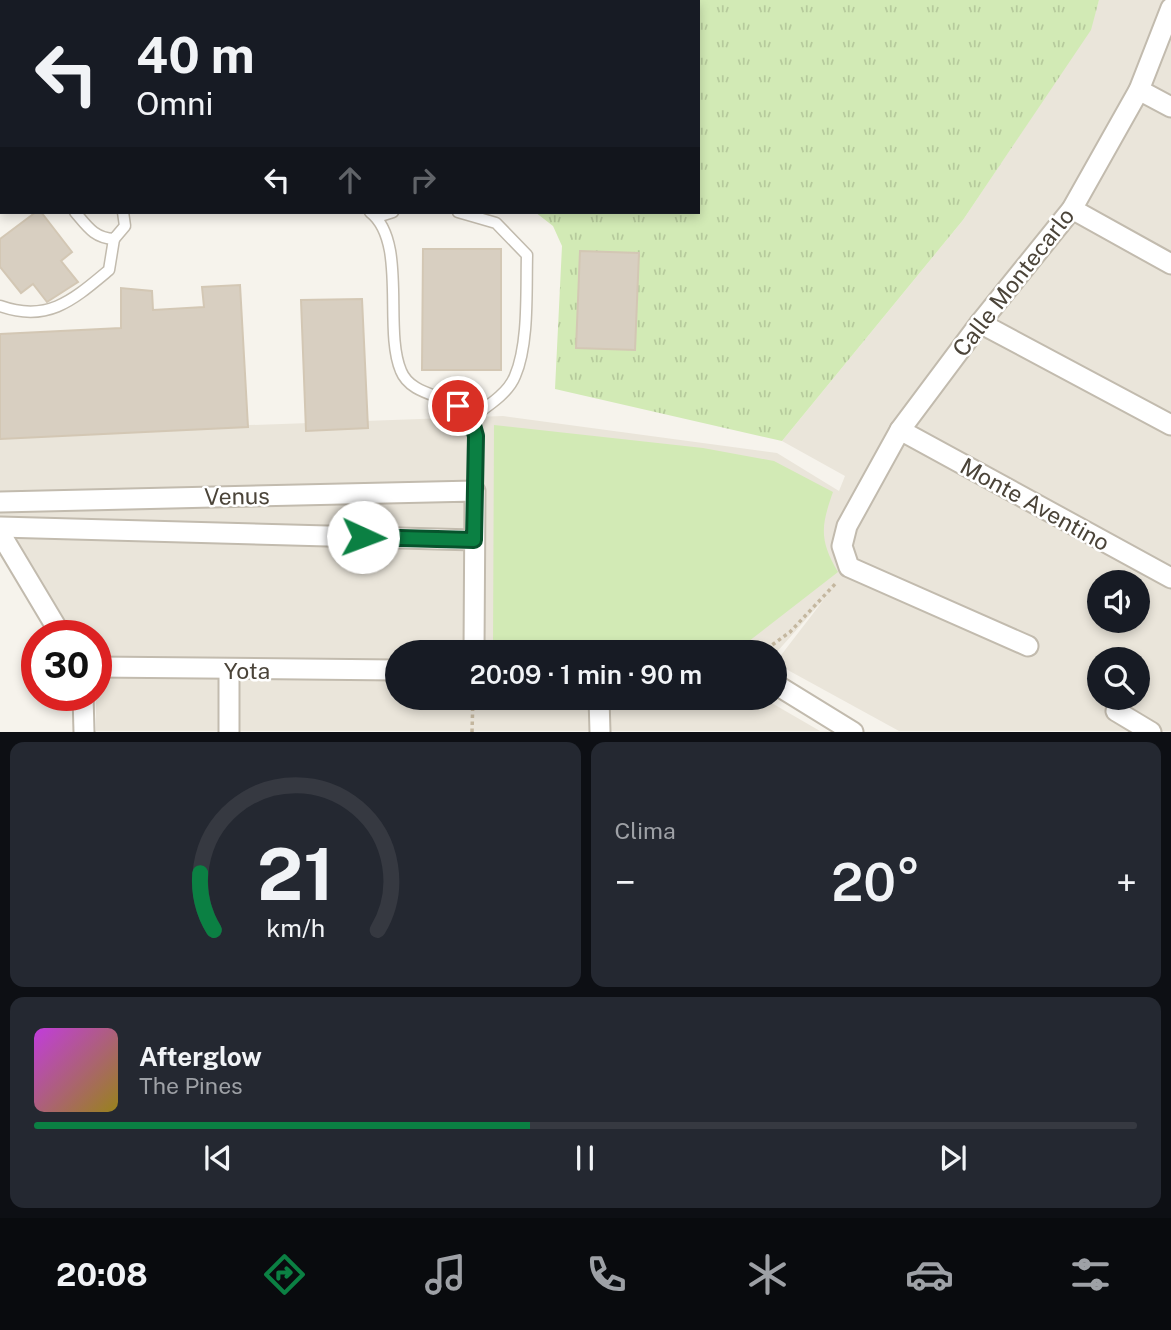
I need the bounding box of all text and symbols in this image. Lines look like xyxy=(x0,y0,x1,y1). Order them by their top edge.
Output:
text: 40 m xyxy=(136,26,255,84)
icon: left xyxy=(21,28,112,119)
text: Omni xyxy=(136,85,213,122)
icon: left xyxy=(258,161,296,199)
icon: ahead xyxy=(331,161,369,199)
icon: right xyxy=(404,161,442,199)
street label: Calle Montecarlo xyxy=(947,202,1079,362)
pin xyxy=(428,376,488,436)
icon: arrive xyxy=(439,387,477,425)
street label: Monte Aventino xyxy=(956,452,1114,556)
street label: Venus xyxy=(204,482,270,510)
position arrow xyxy=(326,500,400,574)
map controls xyxy=(1087,570,1150,710)
button: sound xyxy=(1087,570,1150,633)
speed limit sign: 30 xyxy=(21,620,112,711)
button: search xyxy=(1087,647,1150,710)
street label: Yota xyxy=(224,657,270,684)
text: 20:09 · 1 min · 90 m xyxy=(470,659,702,690)
text: Clima xyxy=(615,817,676,844)
text: 21 xyxy=(257,832,334,917)
text: 20° xyxy=(831,852,920,913)
text: − xyxy=(615,860,636,905)
text: + xyxy=(1116,860,1137,905)
text: km/h xyxy=(266,913,325,943)
text: Afterglow xyxy=(139,1041,262,1072)
text: The Pines xyxy=(139,1072,243,1099)
icon: previous xyxy=(199,1139,237,1177)
icon: pause xyxy=(566,1139,604,1177)
icon: next xyxy=(934,1139,972,1177)
icon: directions xyxy=(260,1250,309,1299)
icon: music xyxy=(421,1250,470,1299)
icon: phone xyxy=(582,1250,631,1299)
icon: climate xyxy=(743,1250,792,1299)
icon: car xyxy=(905,1250,954,1299)
icon: filters xyxy=(1066,1250,1115,1299)
text: 20:08 xyxy=(56,1256,148,1293)

